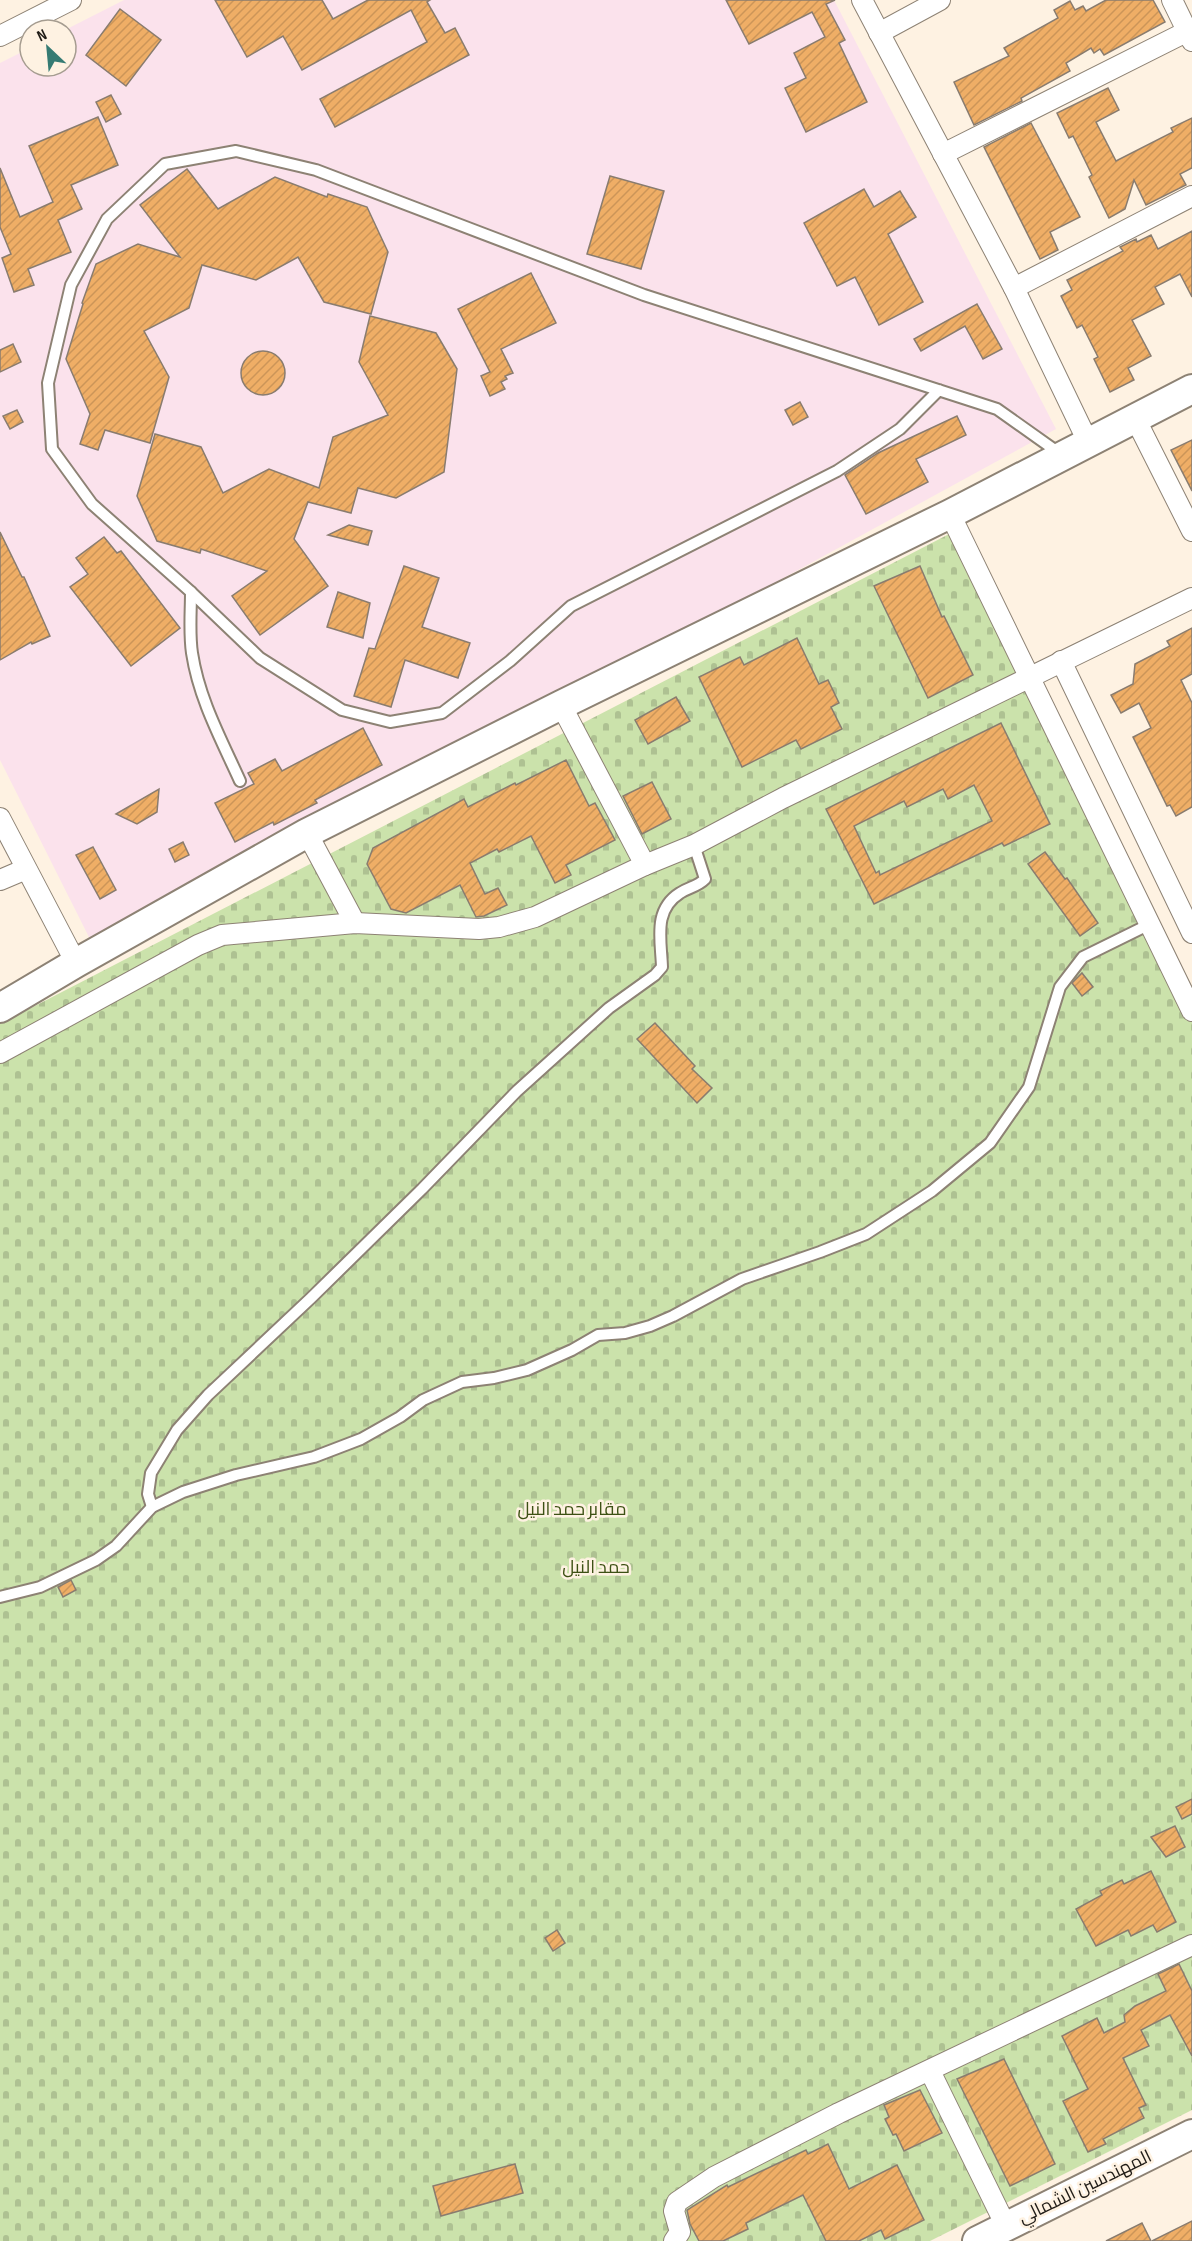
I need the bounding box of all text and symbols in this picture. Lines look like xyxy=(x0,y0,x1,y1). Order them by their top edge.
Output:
north arrow xyxy=(18,18,78,78)
text: N xyxy=(34,25,50,46)
park label: مقابر حمد النيل xyxy=(517,1499,627,1520)
park label: حمد النيل xyxy=(562,1557,630,1578)
street label: المهندسين الشمالي xyxy=(1015,2146,1156,2231)

